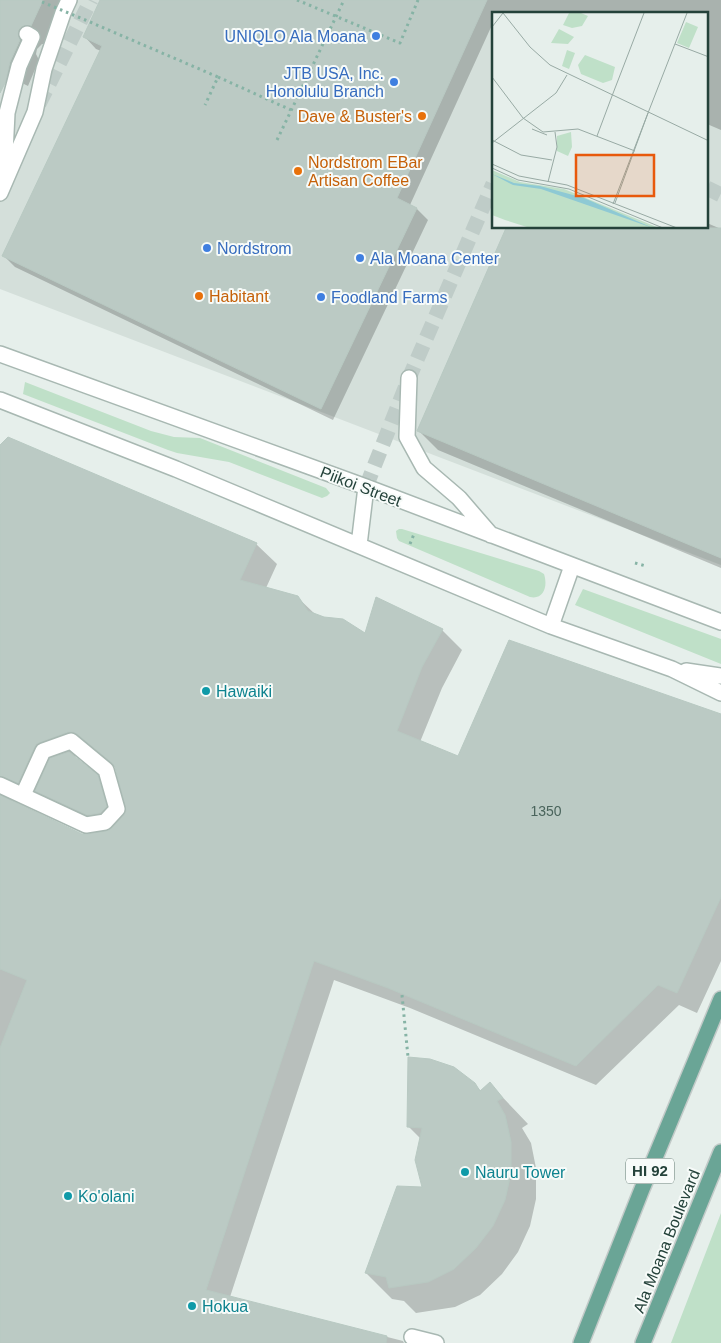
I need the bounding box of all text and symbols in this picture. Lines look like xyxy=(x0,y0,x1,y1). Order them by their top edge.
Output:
inset map xyxy=(492,12,708,229)
place label: UNIQLO Ala Moana xyxy=(225,28,366,45)
marker: UNIQLO Ala Moana xyxy=(370,30,382,42)
place label: JTB USA, Inc. Honolulu Branch xyxy=(266,65,384,100)
marker: JTB USA, Inc. Honolulu Branch xyxy=(388,76,400,88)
place label: Dave & Buster's xyxy=(298,108,412,125)
marker: Dave & Buster's xyxy=(416,110,428,122)
place label: Nordstrom EBar Artisan Coffee xyxy=(308,154,423,189)
marker: Nordstrom EBar Artisan Coffee xyxy=(292,165,304,177)
place label: Nordstrom xyxy=(217,240,292,257)
marker: Nordstrom xyxy=(201,242,213,254)
place label: Ala Moana Center xyxy=(370,250,500,267)
marker: Ala Moana Center xyxy=(354,252,366,264)
place label: Habitant xyxy=(209,288,269,305)
place label: Foodland Farms xyxy=(331,289,448,306)
marker: Habitant xyxy=(193,290,205,302)
marker: Foodland Farms xyxy=(315,291,327,303)
street label: Piikoi Street xyxy=(318,463,404,510)
place label: Hawaiki xyxy=(216,683,272,700)
marker: Hawaiki xyxy=(200,685,212,697)
house number: 1350 xyxy=(530,803,562,819)
road number: HI 92 xyxy=(626,1158,674,1184)
place label: Nauru Tower xyxy=(475,1164,566,1181)
marker: Nauru Tower xyxy=(459,1166,471,1178)
street label: Ala Moana Boulevard xyxy=(630,1167,703,1315)
place label: Ko'olani xyxy=(78,1188,134,1205)
marker: Ko'olani xyxy=(62,1190,74,1202)
place label: Hokua xyxy=(202,1298,248,1315)
marker: Hokua xyxy=(186,1300,198,1312)

